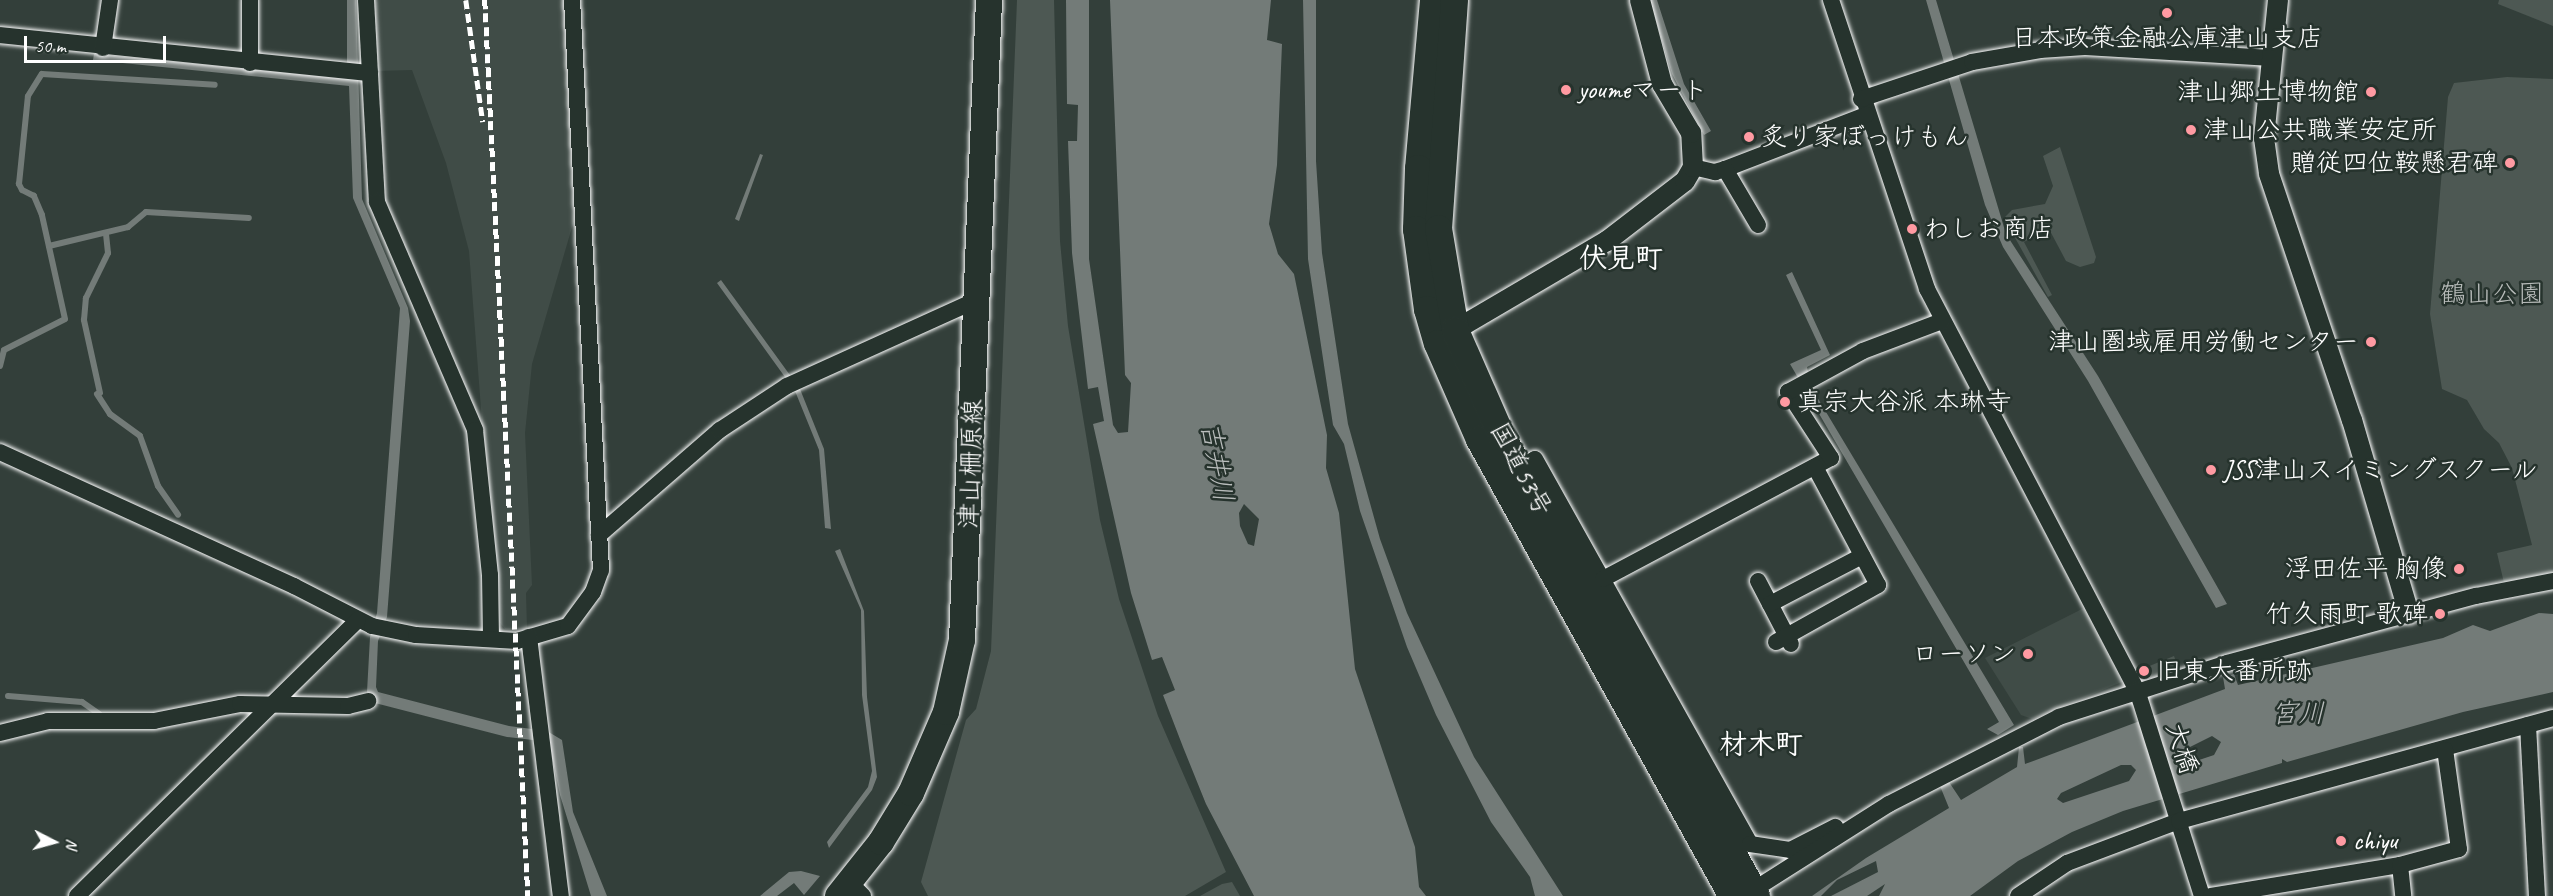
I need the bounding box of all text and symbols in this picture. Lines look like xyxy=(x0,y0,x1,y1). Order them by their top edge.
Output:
marker: 日本政策金融公庫津山支店 xyxy=(2160,6,2174,20)
place label: 日本政策金融公庫津山支店 xyxy=(2011,22,2323,54)
scale bar xyxy=(27,24,170,62)
text: 50 m xyxy=(35,35,66,57)
place label: youmeマート xyxy=(1578,74,1708,106)
place label: 津山郷土博物館 xyxy=(2177,76,2359,108)
marker: youmeマート xyxy=(1559,83,1573,97)
marker: 津山郷土博物館 xyxy=(2364,85,2378,99)
place label: 津山公共職業安定所 xyxy=(2203,114,2437,146)
place label: 炙り家ぼっけもん xyxy=(1761,121,1969,153)
marker: 津山公共職業安定所 xyxy=(2184,123,2198,137)
marker: 炙り家ぼっけもん xyxy=(1742,130,1756,144)
place label: 贈従四位鞍懸君碑 xyxy=(2290,147,2498,179)
marker: 贈従四位鞍懸君碑 xyxy=(2503,156,2517,170)
place label: わしお商店 xyxy=(1924,213,2054,245)
marker: わしお商店 xyxy=(1905,222,1919,236)
district label: 伏見町 xyxy=(1579,241,1663,275)
park label: 鶴山公園 xyxy=(2440,278,2544,310)
place label: 津山圏域雇用労働センター xyxy=(2047,326,2359,358)
marker: 津山圏域雇用労働センター xyxy=(2364,335,2378,349)
place label: 真宗大谷派 本琳寺 xyxy=(1797,386,2011,418)
marker: 真宗大谷派 本琳寺 xyxy=(1778,395,1792,409)
street label: 津山柵原線 xyxy=(953,398,989,530)
street label: 国道53号 xyxy=(1483,417,1559,521)
water label: 吉井川 xyxy=(1194,419,1240,505)
place label: JSS津山スイミングスクール xyxy=(2223,454,2541,486)
marker: JSS津山スイミングスクール xyxy=(2204,463,2218,477)
place label: 浮田佐平 胸像 xyxy=(2285,553,2447,585)
marker: 浮田佐平 胸像 xyxy=(2452,562,2466,576)
place label: 竹久雨町 歌碑 xyxy=(2266,598,2428,630)
marker: 竹久雨町 歌碑 xyxy=(2433,607,2447,621)
place label: ローソン xyxy=(1912,638,2016,670)
marker: ローソン xyxy=(2021,647,2035,661)
place label: 旧東大番所跡 xyxy=(2156,655,2312,687)
marker: 旧東大番所跡 xyxy=(2137,664,2151,678)
water label: 宮川 xyxy=(2271,698,2325,730)
street label: 大橋 xyxy=(2159,718,2205,778)
district label: 材木町 xyxy=(1719,727,1803,761)
north arrow xyxy=(24,812,84,872)
place label: chiyu xyxy=(2353,825,2397,857)
marker: chiyu xyxy=(2334,834,2348,848)
text: N xyxy=(61,838,82,850)

